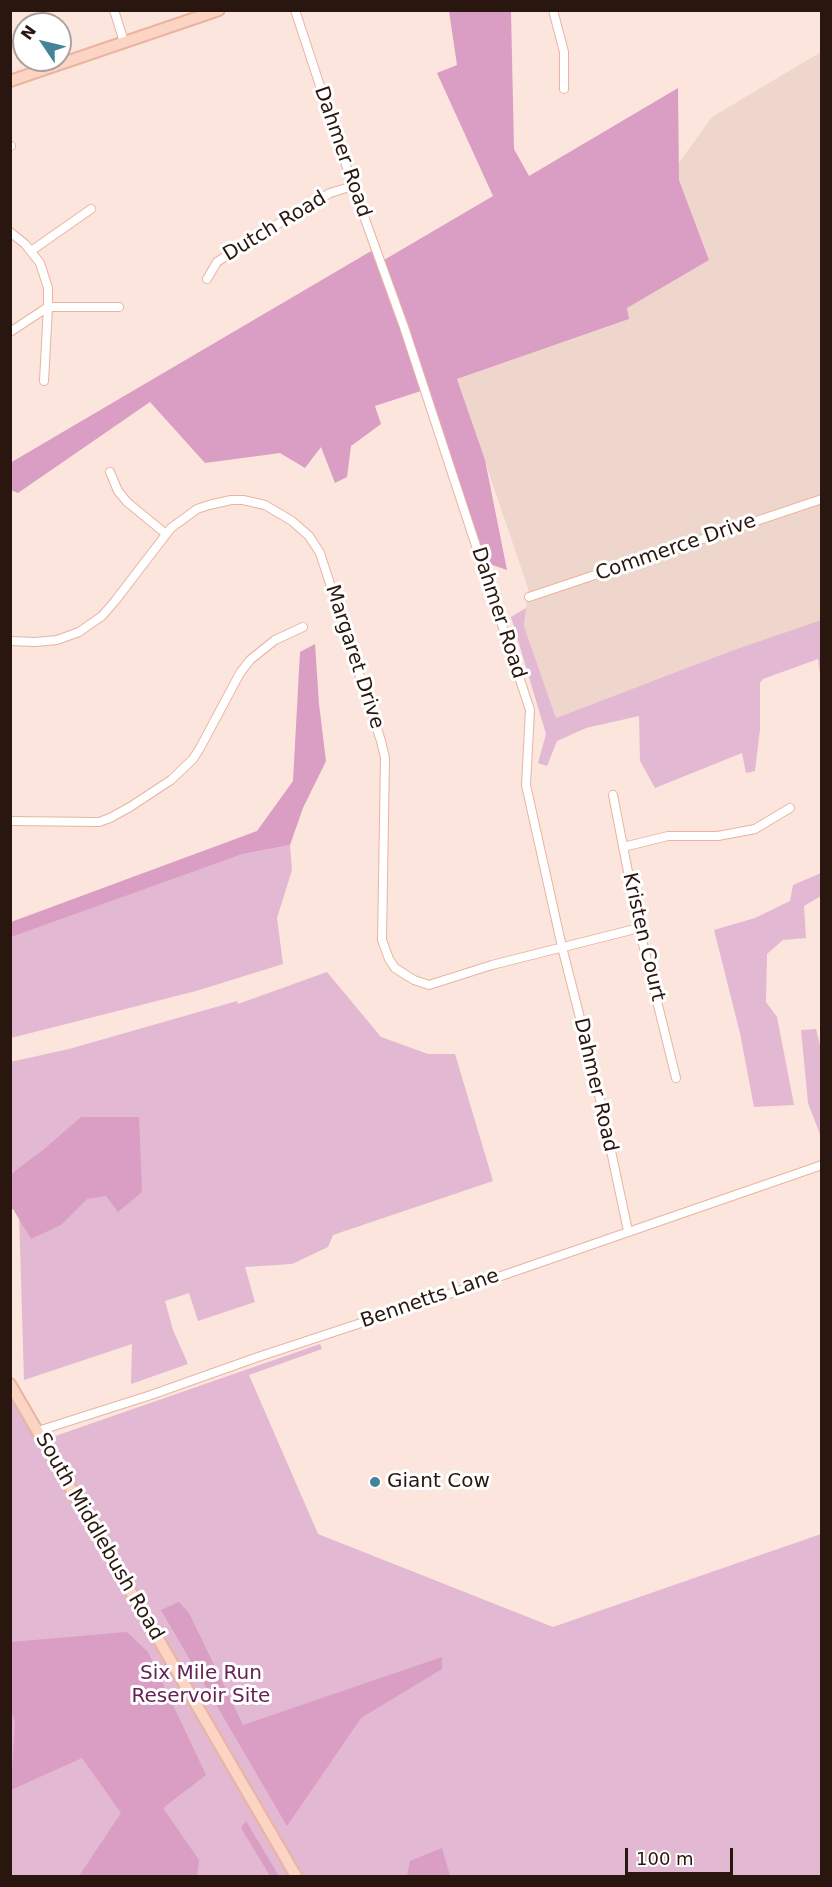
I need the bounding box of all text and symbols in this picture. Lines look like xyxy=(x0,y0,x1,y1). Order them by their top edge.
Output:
north arrow xyxy=(12,12,72,72)
text: N xyxy=(17,22,40,43)
street label: Dahmer Road xyxy=(308,83,376,221)
street label: Dutch Road xyxy=(219,187,331,267)
street label: Commerce Drive xyxy=(593,509,759,587)
street label: Dahmer Road xyxy=(465,544,531,682)
street label: Margaret Drive xyxy=(319,582,389,732)
street label: Kristen Court xyxy=(617,870,669,1004)
street label: Dahmer Road xyxy=(568,1016,622,1154)
street label: Bennetts Lane xyxy=(358,1264,502,1334)
street label: South Middlebush Road xyxy=(30,1429,168,1645)
place label: Giant Cow xyxy=(387,1470,490,1494)
marker: Giant Cow xyxy=(368,1475,382,1489)
park label: Six Mile Run Reservoir Site xyxy=(132,1662,270,1709)
scale bar xyxy=(628,1836,736,1874)
text: 100 m xyxy=(636,1848,694,1869)

